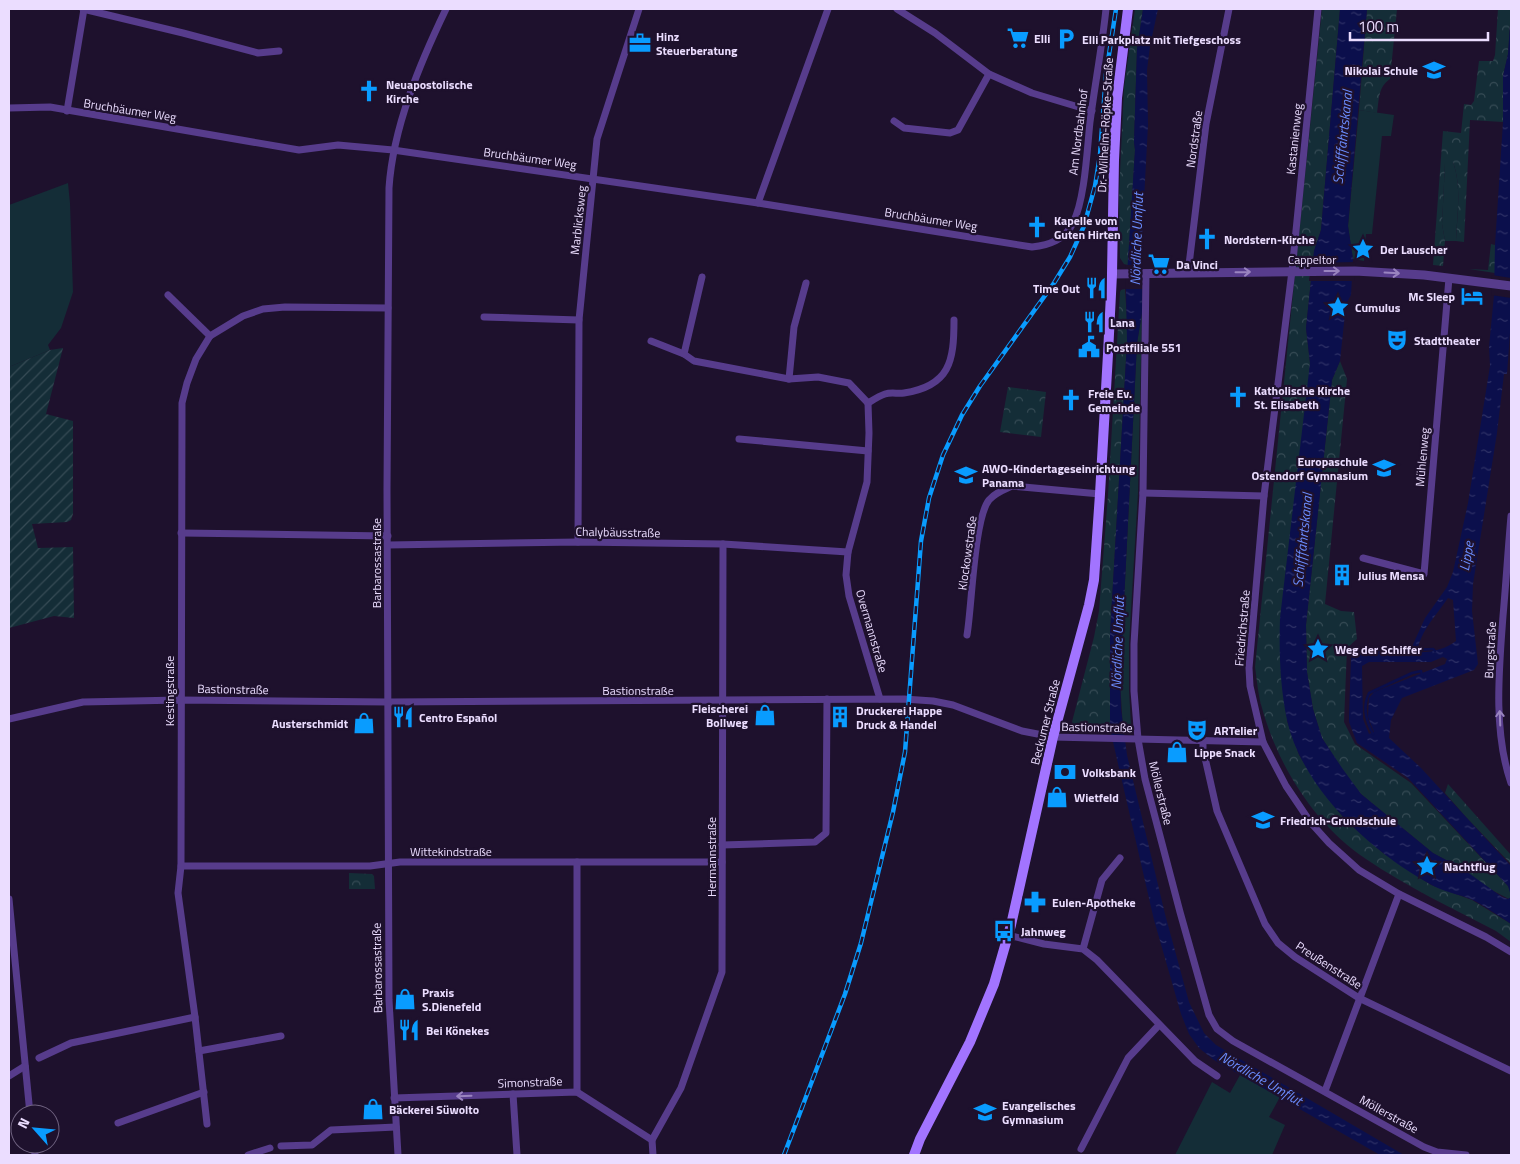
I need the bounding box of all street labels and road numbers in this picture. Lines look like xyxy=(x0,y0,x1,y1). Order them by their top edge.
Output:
street label: Dr.-Wilhelm-Röpke-Straße xyxy=(1092,57,1118,193)
street label: Am Nordbahnhof xyxy=(1063,88,1093,176)
street label: Bruchbäumer Weg xyxy=(82,93,178,127)
street label: Kastanienweg xyxy=(1281,102,1307,176)
street label: Nordstraße xyxy=(1181,109,1207,169)
street label: Bruchbäumer Weg xyxy=(482,142,578,174)
street label: Marblicksweg xyxy=(565,184,591,256)
street label: Bruchbäumer Weg xyxy=(883,202,979,236)
street label: Cappeltor xyxy=(1288,250,1336,269)
street label: Mühlenweg xyxy=(1410,427,1434,487)
street label: Klockowstraße xyxy=(952,515,982,591)
street label: Barbarossastraße xyxy=(367,518,386,608)
street label: Chalybäusstraße xyxy=(575,522,661,542)
street label: Overmannstraße xyxy=(851,587,893,675)
street label: Friedrichstraße xyxy=(1229,589,1255,667)
street label: Burgstraße xyxy=(1479,621,1501,679)
street label: Kestingstraße xyxy=(160,656,179,726)
street label: Beckumer Straße xyxy=(1025,677,1065,767)
street label: Bastionstraße xyxy=(197,679,269,699)
street label: Bastionstraße xyxy=(602,681,674,700)
street label: Bastionstraße xyxy=(1061,717,1133,737)
street label: Möllerstraße xyxy=(1144,759,1178,827)
street label: Hermannstraße xyxy=(702,817,721,897)
street label: Wittekindstraße xyxy=(410,842,492,861)
street label: Barbarossastraße xyxy=(367,923,387,1013)
street label: Preußenstraße xyxy=(1292,936,1366,994)
street label: Simonstraße xyxy=(497,1071,563,1093)
street label: Möllerstraße xyxy=(1356,1090,1422,1138)

